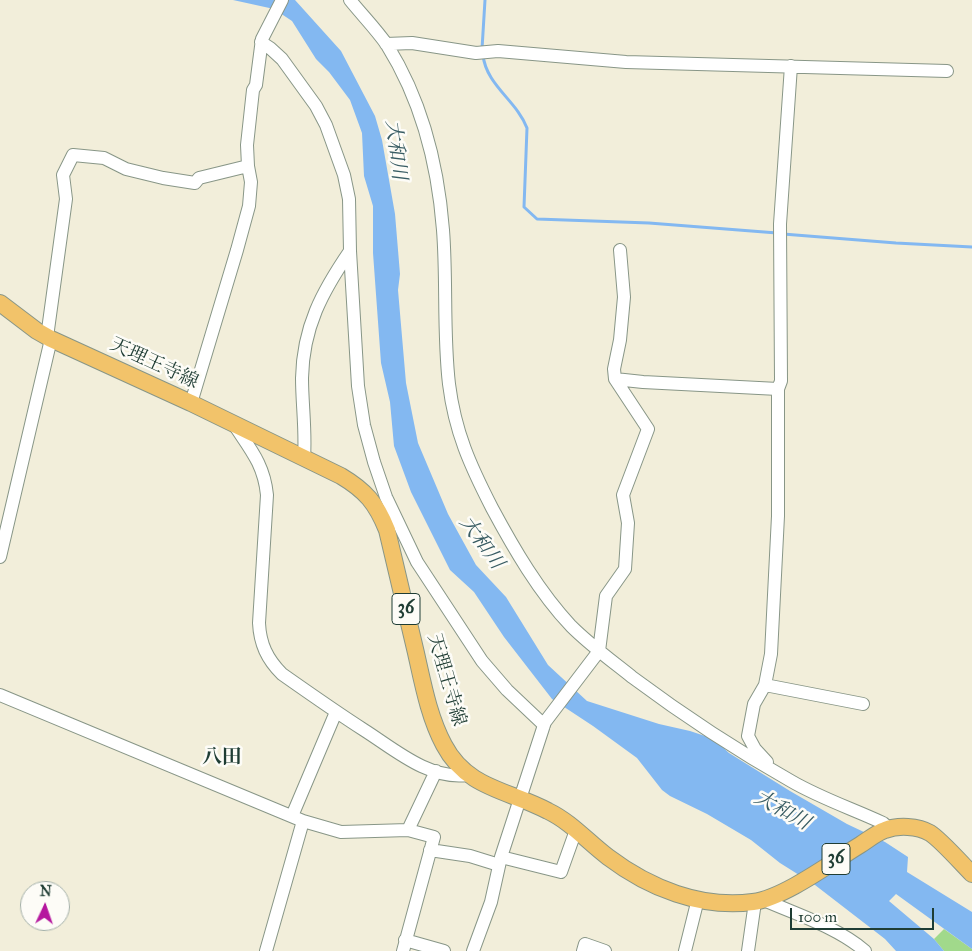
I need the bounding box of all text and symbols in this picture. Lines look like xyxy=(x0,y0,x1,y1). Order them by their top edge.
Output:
water label: 大和川 xyxy=(379,119,411,181)
street label: 天理王寺線 xyxy=(106,334,202,394)
water label: 大和川 xyxy=(454,512,508,574)
road number: 36 xyxy=(392,594,420,624)
street label: 天理王寺線 xyxy=(422,631,470,729)
district label: 八田 xyxy=(202,746,242,770)
water label: 大和川 xyxy=(750,786,814,836)
road number: 36 xyxy=(822,844,850,874)
north arrow xyxy=(20,881,70,931)
text: N xyxy=(39,883,52,900)
scale bar xyxy=(792,898,936,930)
text: 100 m xyxy=(798,908,837,926)

